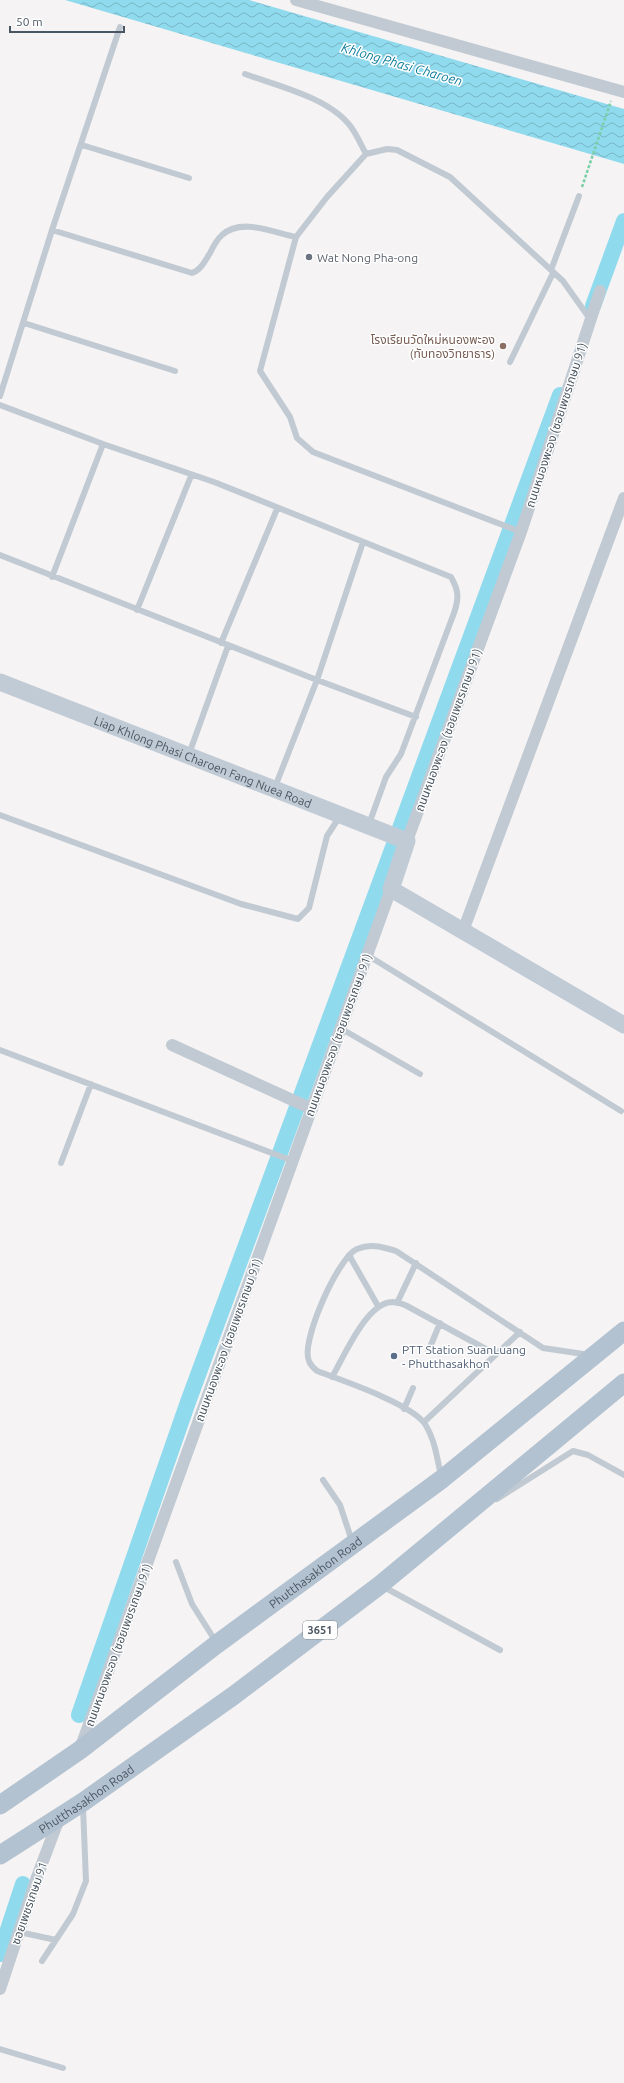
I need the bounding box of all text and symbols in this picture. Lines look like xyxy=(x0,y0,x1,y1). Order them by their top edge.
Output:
scale bar xyxy=(10,8,124,34)
text: 50 m xyxy=(16,15,43,28)
water label: Khlong Phasi Charoen xyxy=(340,40,464,88)
place label: Wat Nong Pha-ong xyxy=(317,251,418,264)
marker: Wat Nong Pha-ong xyxy=(304,252,314,262)
place label: โรงเรียนวัดใหม่หนองพะอง (ทับทองวิทยาธาร) xyxy=(371,333,495,361)
marker: โรงเรียนวัดใหม่หนองพะอง (ทับทองวิทยาธาร) xyxy=(498,341,508,351)
street label: ถนนหนองพะอง (ซอยเพชรเกษม 91) xyxy=(523,341,590,509)
street label: ถนนหนองพะอง (ซอยเพชรเกษม 91) xyxy=(412,647,485,814)
street label: Liap Khlong Phasi Charoen Fang Nuea Road xyxy=(92,713,314,810)
street label: ถนนหนองพะอง (ซอยเพชรเกษม 91) xyxy=(302,952,375,1119)
street label: ถนนหนองพะอง (ซอยเพชรเกษม 91) xyxy=(192,1257,265,1424)
place label: PTT Station SuanLuang - Phutthasakhon xyxy=(402,1343,526,1370)
marker: PTT Station SuanLuang - Phutthasakhon xyxy=(389,1351,399,1361)
street label: Phutthasakhon Road xyxy=(266,1534,364,1610)
street label: ถนนหนองพะอง (ซอยเพชรเกษม 91) xyxy=(82,1562,155,1729)
road number: 3651 xyxy=(303,1621,337,1639)
street label: Phutthasakhon Road xyxy=(36,1762,136,1835)
street label: ซอยเพชรเกษม 91 xyxy=(9,1860,49,1946)

